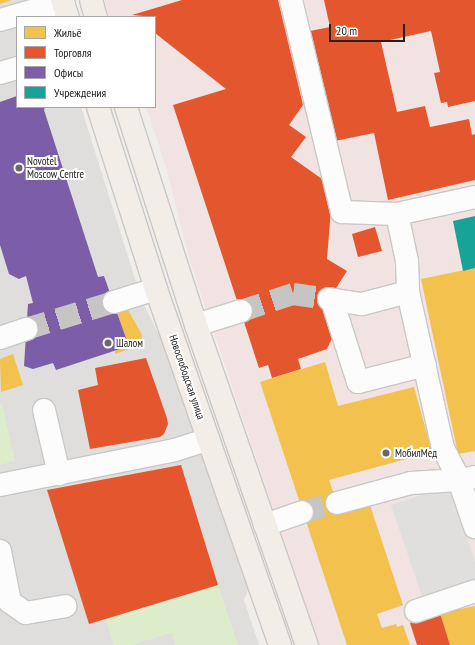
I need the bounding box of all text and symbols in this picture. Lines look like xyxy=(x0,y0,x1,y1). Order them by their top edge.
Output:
legend xyxy=(16,16,156,108)
scale bar xyxy=(331,16,407,42)
text: 20 m xyxy=(336,23,357,38)
text: Жильё xyxy=(54,25,81,40)
text: Торговля xyxy=(54,45,92,60)
text: Офисы xyxy=(54,65,83,80)
text: Учреждения xyxy=(54,85,106,100)
place label: Novotel Moscow Centre xyxy=(27,155,84,181)
marker: Novotel Moscow Centre xyxy=(14,163,24,173)
street label: Новослободская улица xyxy=(166,333,208,421)
place label: Шалом xyxy=(116,336,143,350)
marker: Шалом xyxy=(103,338,113,348)
place label: МобилМед xyxy=(395,446,437,460)
marker: МобилМед xyxy=(380,447,392,459)

